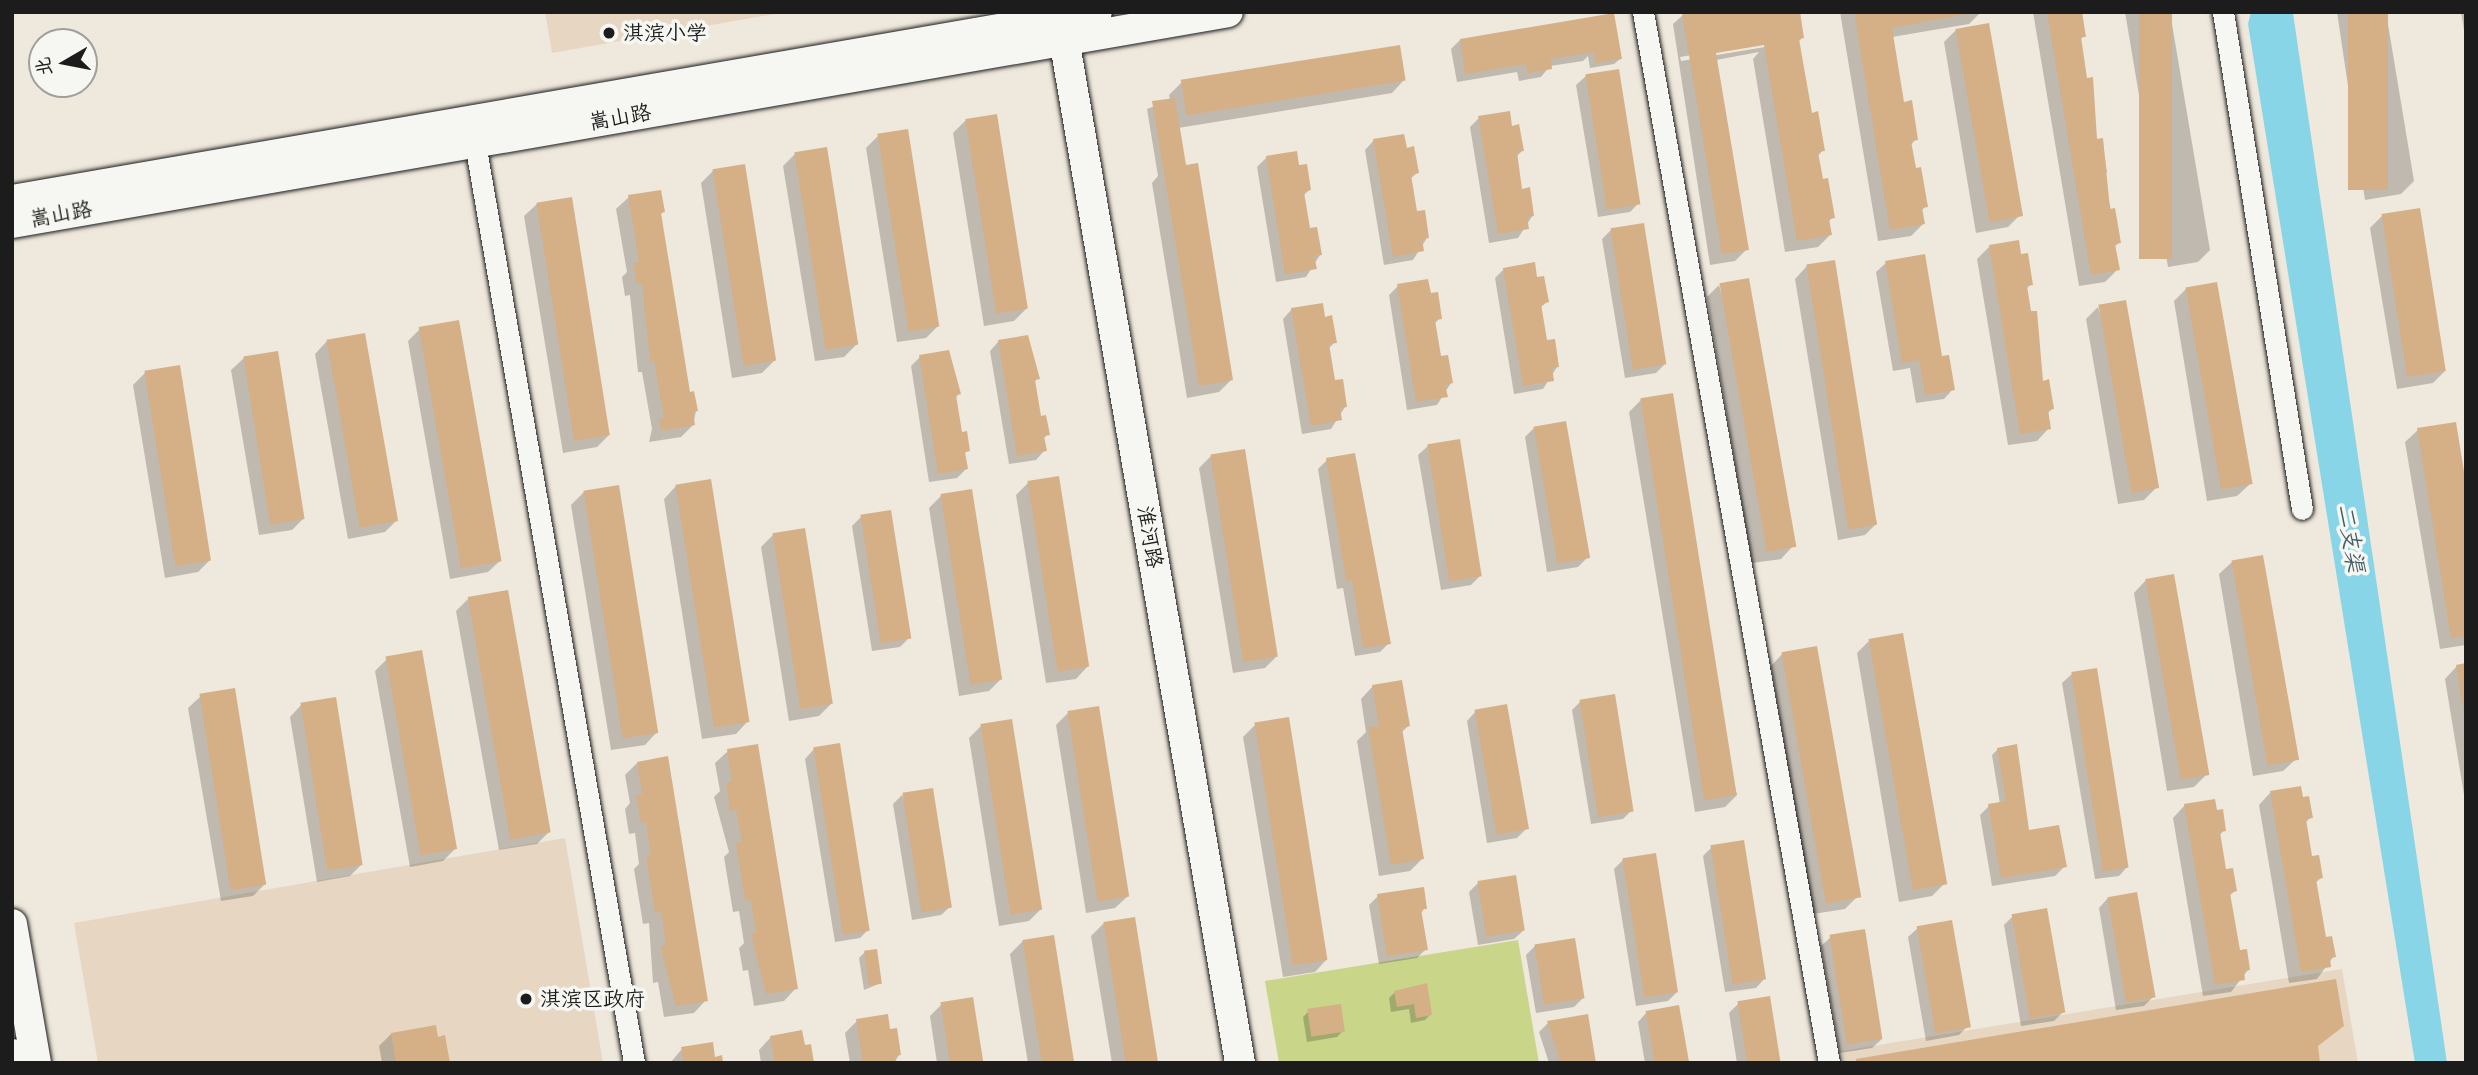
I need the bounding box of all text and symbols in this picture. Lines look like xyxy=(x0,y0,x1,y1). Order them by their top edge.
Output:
place label: 淇滨小学 xyxy=(623,20,707,46)
marker: 淇滨小学 xyxy=(601,25,617,41)
north arrow xyxy=(28,28,98,98)
text: 北 xyxy=(30,55,58,78)
street label: 嵩山路 xyxy=(587,99,653,135)
street label: 嵩山路 xyxy=(28,196,94,232)
water label: 二支渠 xyxy=(2332,502,2370,574)
street label: 淮河路 xyxy=(1132,504,1168,570)
place label: 淇滨区政府 xyxy=(540,986,645,1012)
marker: 淇滨区政府 xyxy=(518,991,534,1007)

